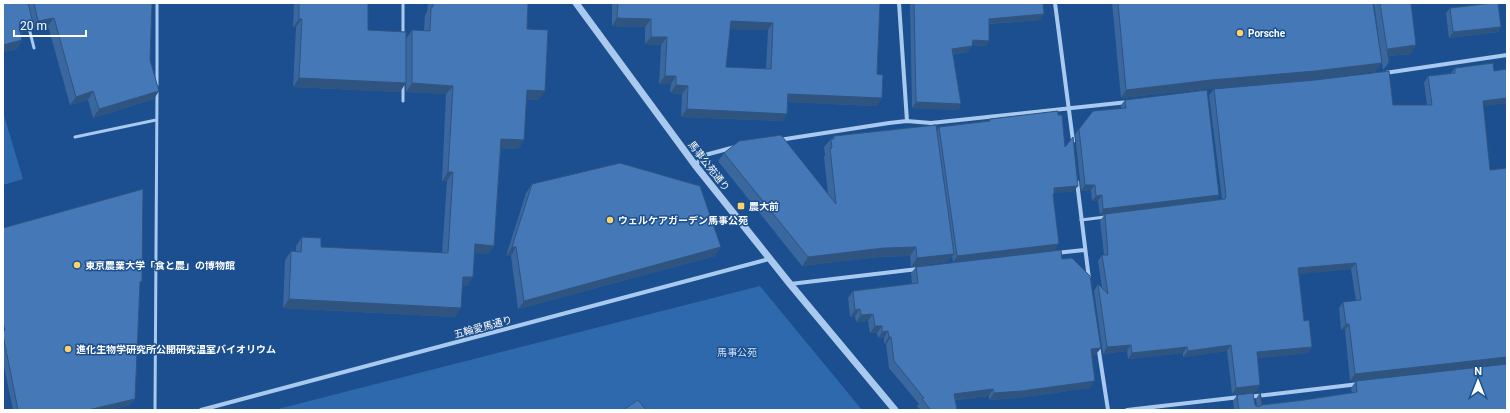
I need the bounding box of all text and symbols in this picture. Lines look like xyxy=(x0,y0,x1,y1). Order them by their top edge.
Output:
scale bar xyxy=(14,12,86,38)
text: 20 m xyxy=(20,19,47,33)
marker: Porsche xyxy=(1235,28,1245,38)
place label: Porsche xyxy=(1248,28,1286,39)
street label: 馬事公苑通り xyxy=(686,139,732,193)
marker: 農大前 xyxy=(736,201,746,211)
place label: 農大前 xyxy=(749,201,779,212)
marker: ウェルケアガーデン馬事公苑 xyxy=(605,215,615,225)
place label: ウェルケアガーデン馬事公苑 xyxy=(618,215,748,226)
marker: 東京農業大学「食と農」の博物館 xyxy=(72,260,82,270)
place label: 東京農業大学「食と農」の博物館 xyxy=(85,260,235,271)
street label: 五輪愛馬通り xyxy=(453,314,513,340)
marker: 進化生物学研究所公開研究温室バイオリウム xyxy=(63,344,73,354)
place label: 進化生物学研究所公開研究温室バイオリウム xyxy=(76,344,276,355)
park label: 馬事公苑 xyxy=(717,347,757,358)
north arrow xyxy=(1458,361,1498,401)
text: N xyxy=(1474,365,1482,378)

